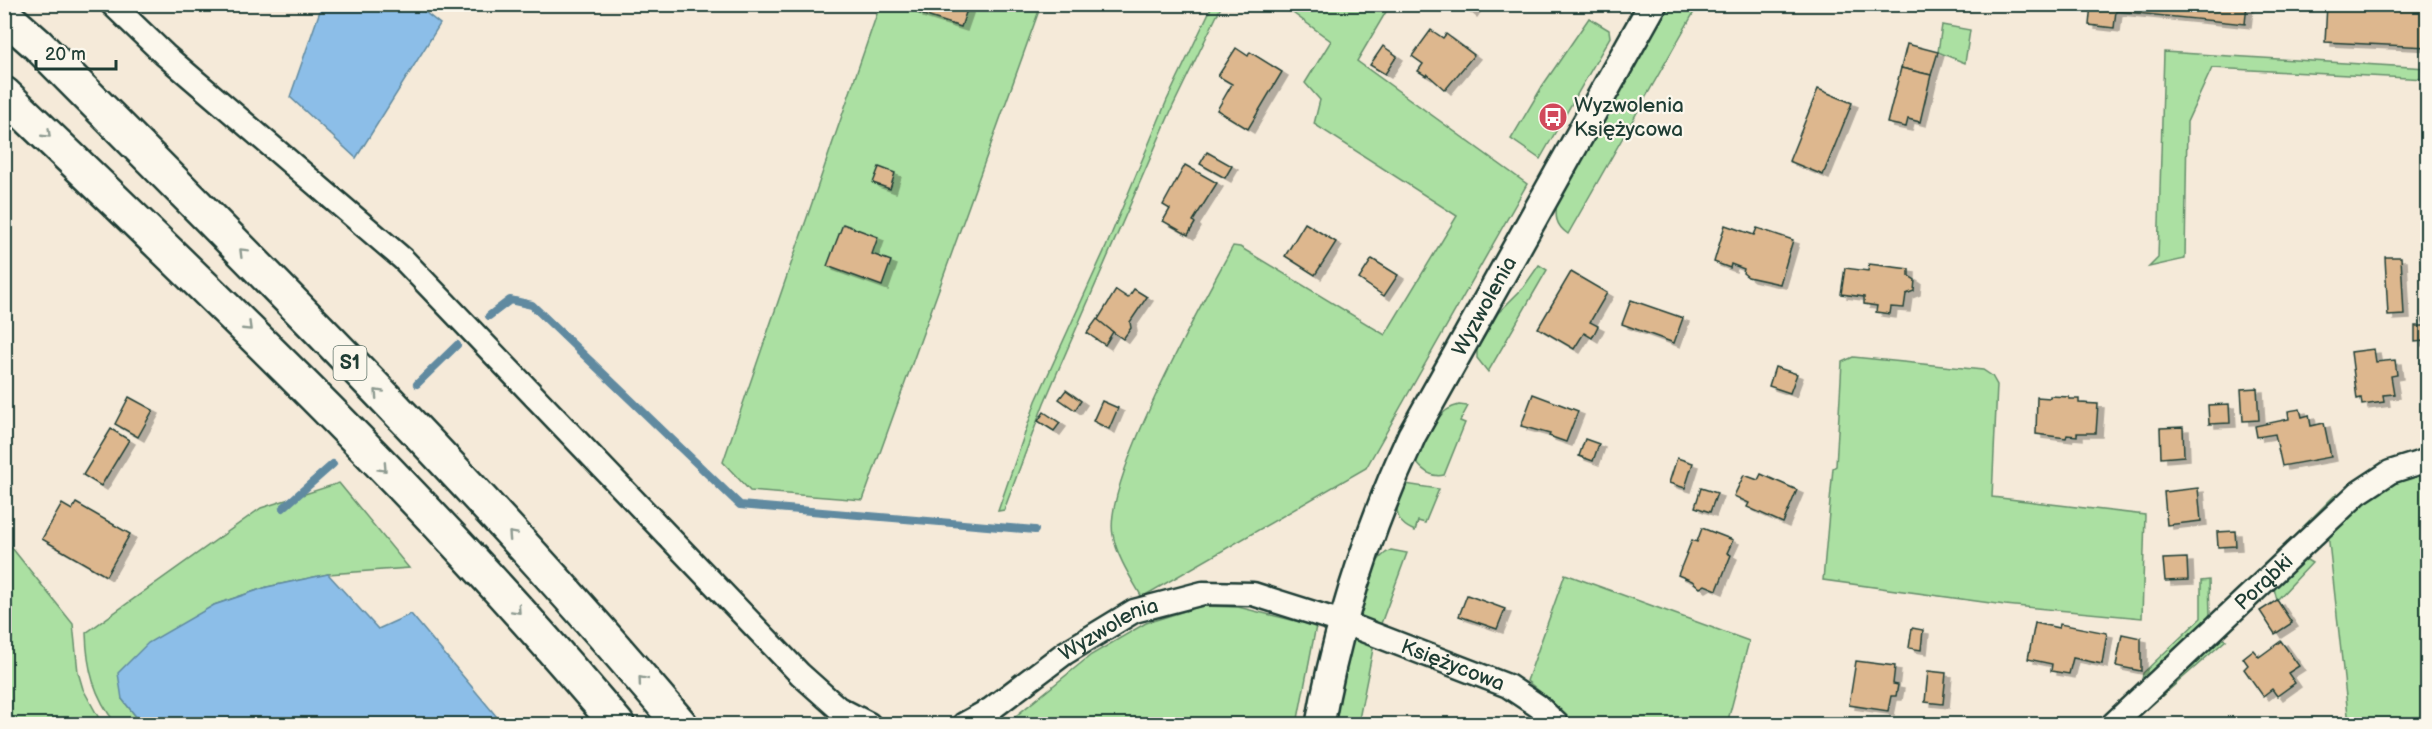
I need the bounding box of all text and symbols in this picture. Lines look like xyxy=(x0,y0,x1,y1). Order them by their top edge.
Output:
scale bar xyxy=(36,33,116,71)
text: 20 m xyxy=(45,44,86,65)
place label: Wyzwolenia Księżycowa xyxy=(1574,93,1684,142)
bus stop icon: Wyzwolenia Księżycowa xyxy=(1537,101,1569,133)
one-way arrow xyxy=(40,127,50,138)
one-way arrow xyxy=(239,249,250,260)
street label: Wyzwolenia xyxy=(1446,252,1522,360)
one-way arrow xyxy=(240,320,251,331)
road number: S1 xyxy=(334,346,366,380)
one-way arrow xyxy=(374,389,385,399)
one-way arrow xyxy=(376,461,387,471)
one-way arrow xyxy=(508,531,519,541)
street label: Porąbki xyxy=(2229,549,2298,615)
street label: Wyzwolenia xyxy=(1054,593,1161,666)
one-way arrow xyxy=(510,603,521,613)
street label: Księżycowa xyxy=(1398,633,1508,696)
one-way arrow xyxy=(638,676,649,687)

